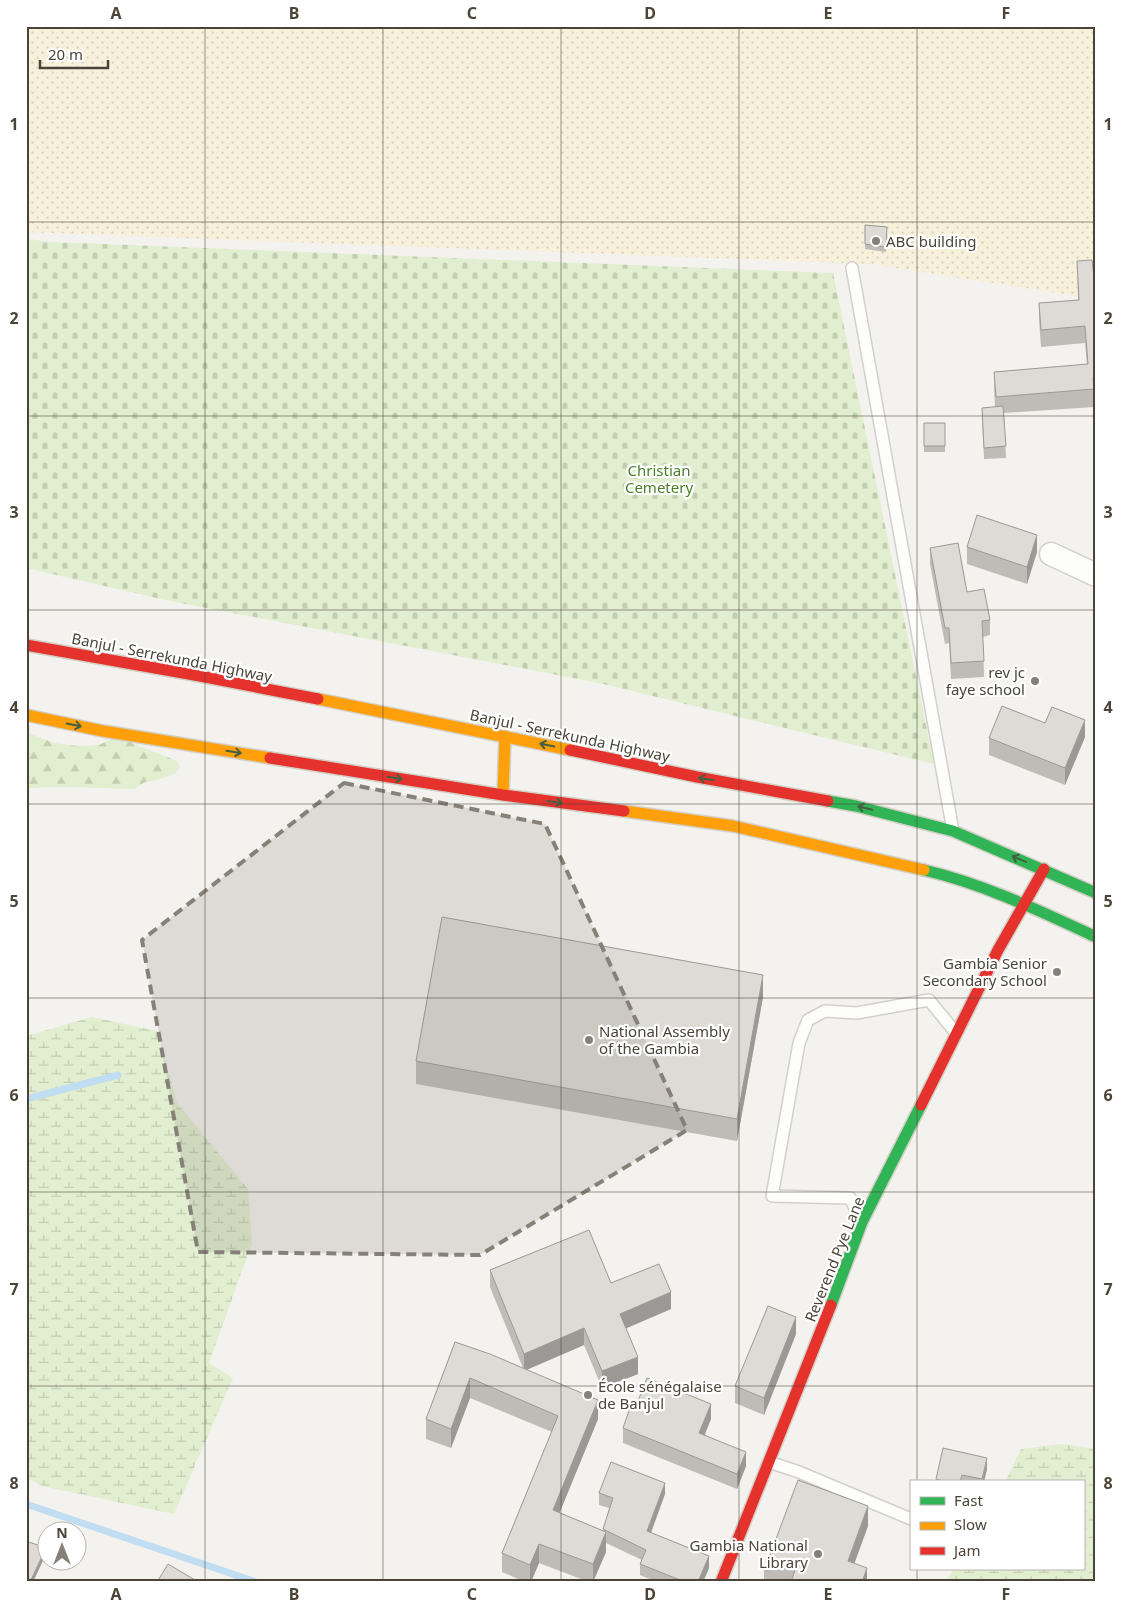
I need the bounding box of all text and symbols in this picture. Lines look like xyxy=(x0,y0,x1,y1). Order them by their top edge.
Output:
text: A xyxy=(110,2,122,24)
text: B xyxy=(289,2,299,24)
text: C xyxy=(467,2,477,24)
text: D xyxy=(644,2,656,24)
text: E xyxy=(824,2,833,24)
text: F xyxy=(1002,2,1010,24)
scale bar xyxy=(40,38,108,70)
text: 20 m xyxy=(48,44,83,64)
text: 1 xyxy=(9,113,19,135)
text: 1 xyxy=(1103,113,1113,135)
place label: ABC building xyxy=(886,231,977,251)
marker: ABC building xyxy=(870,235,882,247)
text: 2 xyxy=(9,307,19,329)
text: 2 xyxy=(1103,307,1113,329)
park label: Christian Cemetery xyxy=(625,460,693,497)
text: 3 xyxy=(9,501,19,523)
text: 3 xyxy=(1103,501,1113,523)
street label: Banjul - Serrekunda Highway xyxy=(70,628,274,686)
place label: rev jc faye school xyxy=(946,662,1025,699)
marker: rev jc faye school xyxy=(1029,675,1041,687)
text: 4 xyxy=(9,696,19,718)
text: 4 xyxy=(1103,696,1113,718)
street label: Banjul - Serrekunda Highway xyxy=(468,704,672,766)
one-way arrow xyxy=(66,721,82,730)
one-way arrow xyxy=(539,740,555,749)
one-way arrow xyxy=(226,747,242,757)
one-way arrow xyxy=(386,773,402,783)
one-way arrow xyxy=(698,773,714,783)
one-way arrow xyxy=(547,797,563,807)
one-way arrow xyxy=(858,803,874,813)
one-way arrow xyxy=(1012,853,1027,863)
text: 5 xyxy=(9,890,19,912)
text: 5 xyxy=(1103,890,1113,912)
place label: Gambia Senior Secondary School xyxy=(923,953,1047,990)
marker: Gambia Senior Secondary School xyxy=(1051,966,1063,978)
place label: National Assembly of the Gambia xyxy=(599,1021,730,1058)
marker: National Assembly of the Gambia xyxy=(583,1034,595,1046)
text: 6 xyxy=(9,1084,19,1106)
text: 6 xyxy=(1103,1084,1113,1106)
street label: Reverend Pye Lane xyxy=(800,1193,868,1325)
text: 7 xyxy=(9,1278,19,1300)
text: 7 xyxy=(1103,1278,1113,1300)
place label: École sénégalaise de Banjul xyxy=(598,1376,722,1413)
marker: École sénégalaise de Banjul xyxy=(582,1389,594,1401)
text: 8 xyxy=(9,1472,19,1494)
text: 8 xyxy=(1103,1472,1113,1494)
legend xyxy=(910,1480,1084,1570)
text: Fast xyxy=(954,1490,983,1510)
text: Slow xyxy=(954,1514,987,1534)
north arrow xyxy=(38,1520,88,1570)
text: N xyxy=(56,1523,68,1542)
place label: Gambia National Library xyxy=(689,1535,808,1572)
text: Jam xyxy=(952,1540,981,1560)
marker: Gambia National Library xyxy=(812,1548,824,1560)
text: A xyxy=(110,1583,122,1605)
text: B xyxy=(289,1583,299,1605)
text: C xyxy=(467,1583,477,1605)
text: D xyxy=(644,1583,656,1605)
text: E xyxy=(824,1583,833,1605)
text: F xyxy=(1002,1583,1010,1605)

